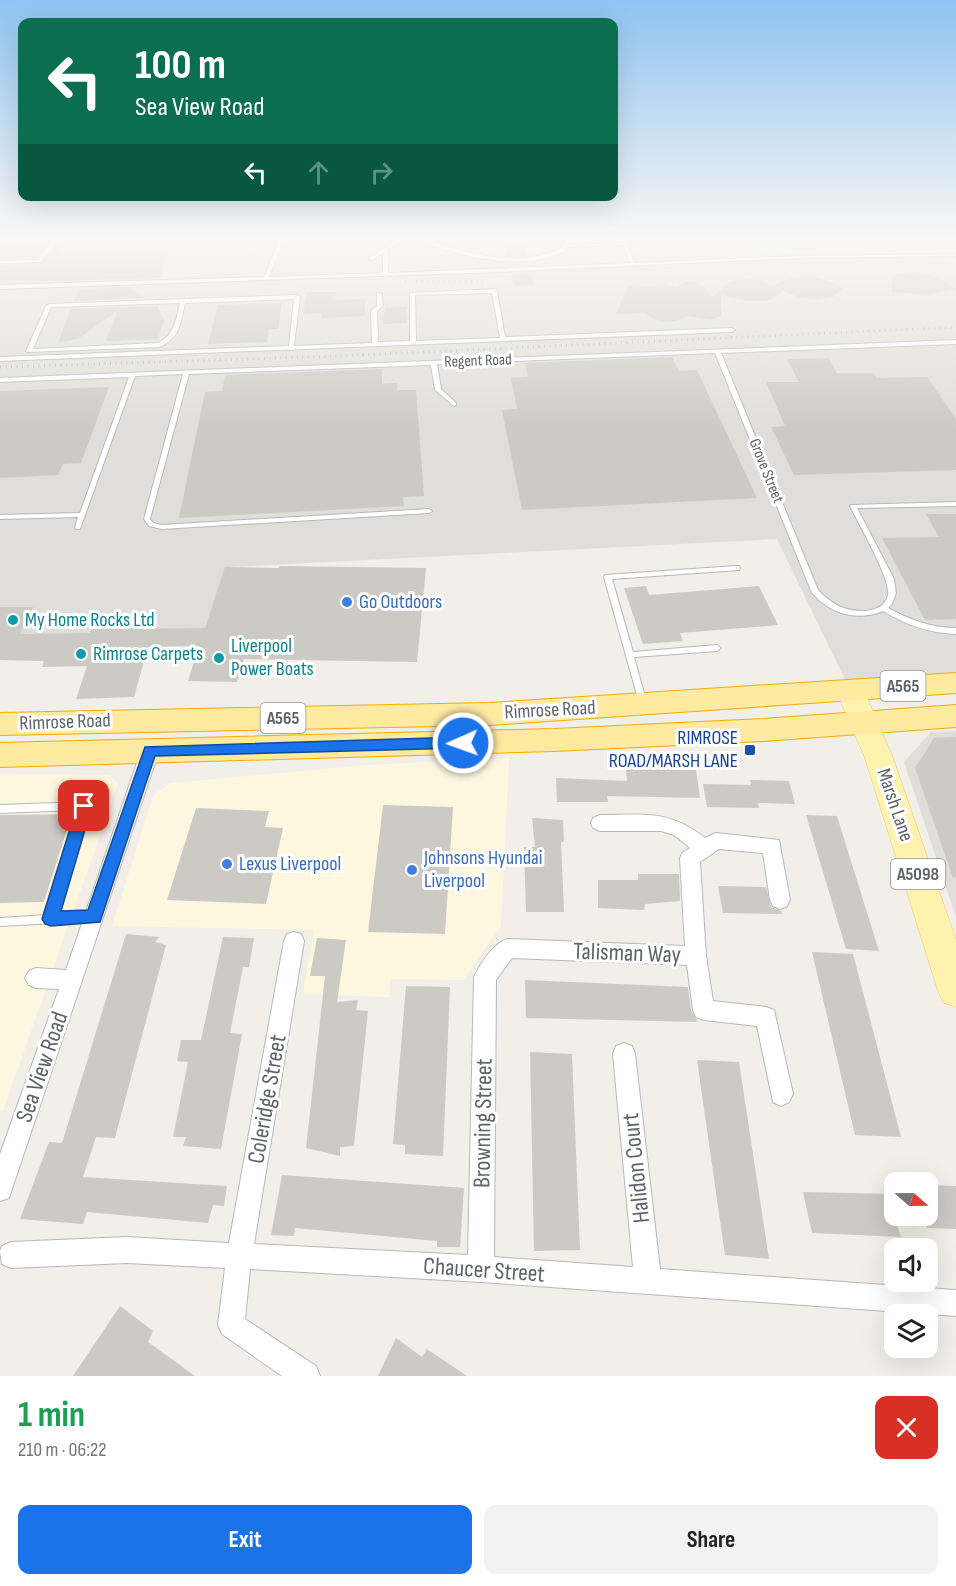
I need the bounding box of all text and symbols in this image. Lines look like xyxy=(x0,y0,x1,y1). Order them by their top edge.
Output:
text: 100 m xyxy=(135,40,226,91)
icon: left xyxy=(36,42,114,120)
text: Sea View Road xyxy=(135,91,264,123)
icon: left xyxy=(239,156,272,189)
icon: ahead xyxy=(302,156,335,189)
icon: right xyxy=(365,156,398,189)
street label: Regent Road xyxy=(444,350,512,372)
street label: Grove Street xyxy=(745,436,788,506)
place label: Go Outdoors xyxy=(359,590,442,614)
marker: Go Outdoors xyxy=(340,595,354,609)
place label: My Home Rocks Ltd xyxy=(25,608,155,632)
marker: My Home Rocks Ltd xyxy=(6,613,20,627)
place label: Liverpool Power Boats xyxy=(231,634,314,681)
place label: Rimrose Carpets xyxy=(93,642,203,666)
marker: Rimrose Carpets xyxy=(74,647,88,661)
marker: Liverpool Power Boats xyxy=(212,651,226,665)
road number: A565 xyxy=(880,671,926,701)
street label: Rimrose Road xyxy=(504,696,596,724)
road number: A565 xyxy=(260,703,306,733)
street label: Rimrose Road xyxy=(19,708,111,736)
position arrow xyxy=(431,711,495,775)
place label: RIMROSE ROAD/MARSH LANE xyxy=(609,726,738,773)
marker: RIMROSE ROAD/MARSH LANE xyxy=(743,743,757,757)
street label: Marsh Lane xyxy=(871,765,919,845)
pin xyxy=(58,780,109,831)
icon: arrive xyxy=(67,789,100,822)
place label: Johnsons Hyundai Liverpool xyxy=(423,846,542,893)
place label: Lexus Liverpool xyxy=(239,852,341,876)
marker: Lexus Liverpool xyxy=(220,857,234,871)
road number: A5098 xyxy=(891,859,945,889)
marker: Johnsons Hyundai Liverpool xyxy=(405,863,419,877)
street label: Talisman Way xyxy=(573,937,681,969)
street label: Sea View Road xyxy=(10,1008,74,1126)
street label: Coleridge Street xyxy=(241,1032,293,1166)
street label: Browning Street xyxy=(467,1058,499,1188)
street label: Halidon Court xyxy=(616,1111,656,1225)
north arrow xyxy=(884,1172,938,1226)
map controls xyxy=(884,1172,938,1358)
button: sound xyxy=(884,1238,938,1292)
street label: Chaucer Street xyxy=(422,1251,546,1289)
button: layers xyxy=(884,1304,938,1358)
text: 1 min xyxy=(18,1394,85,1437)
button: close xyxy=(875,1396,938,1459)
text: 210 m · 06:22 xyxy=(18,1438,107,1462)
button: Exit xyxy=(18,1505,472,1574)
button: Share xyxy=(484,1505,938,1574)

